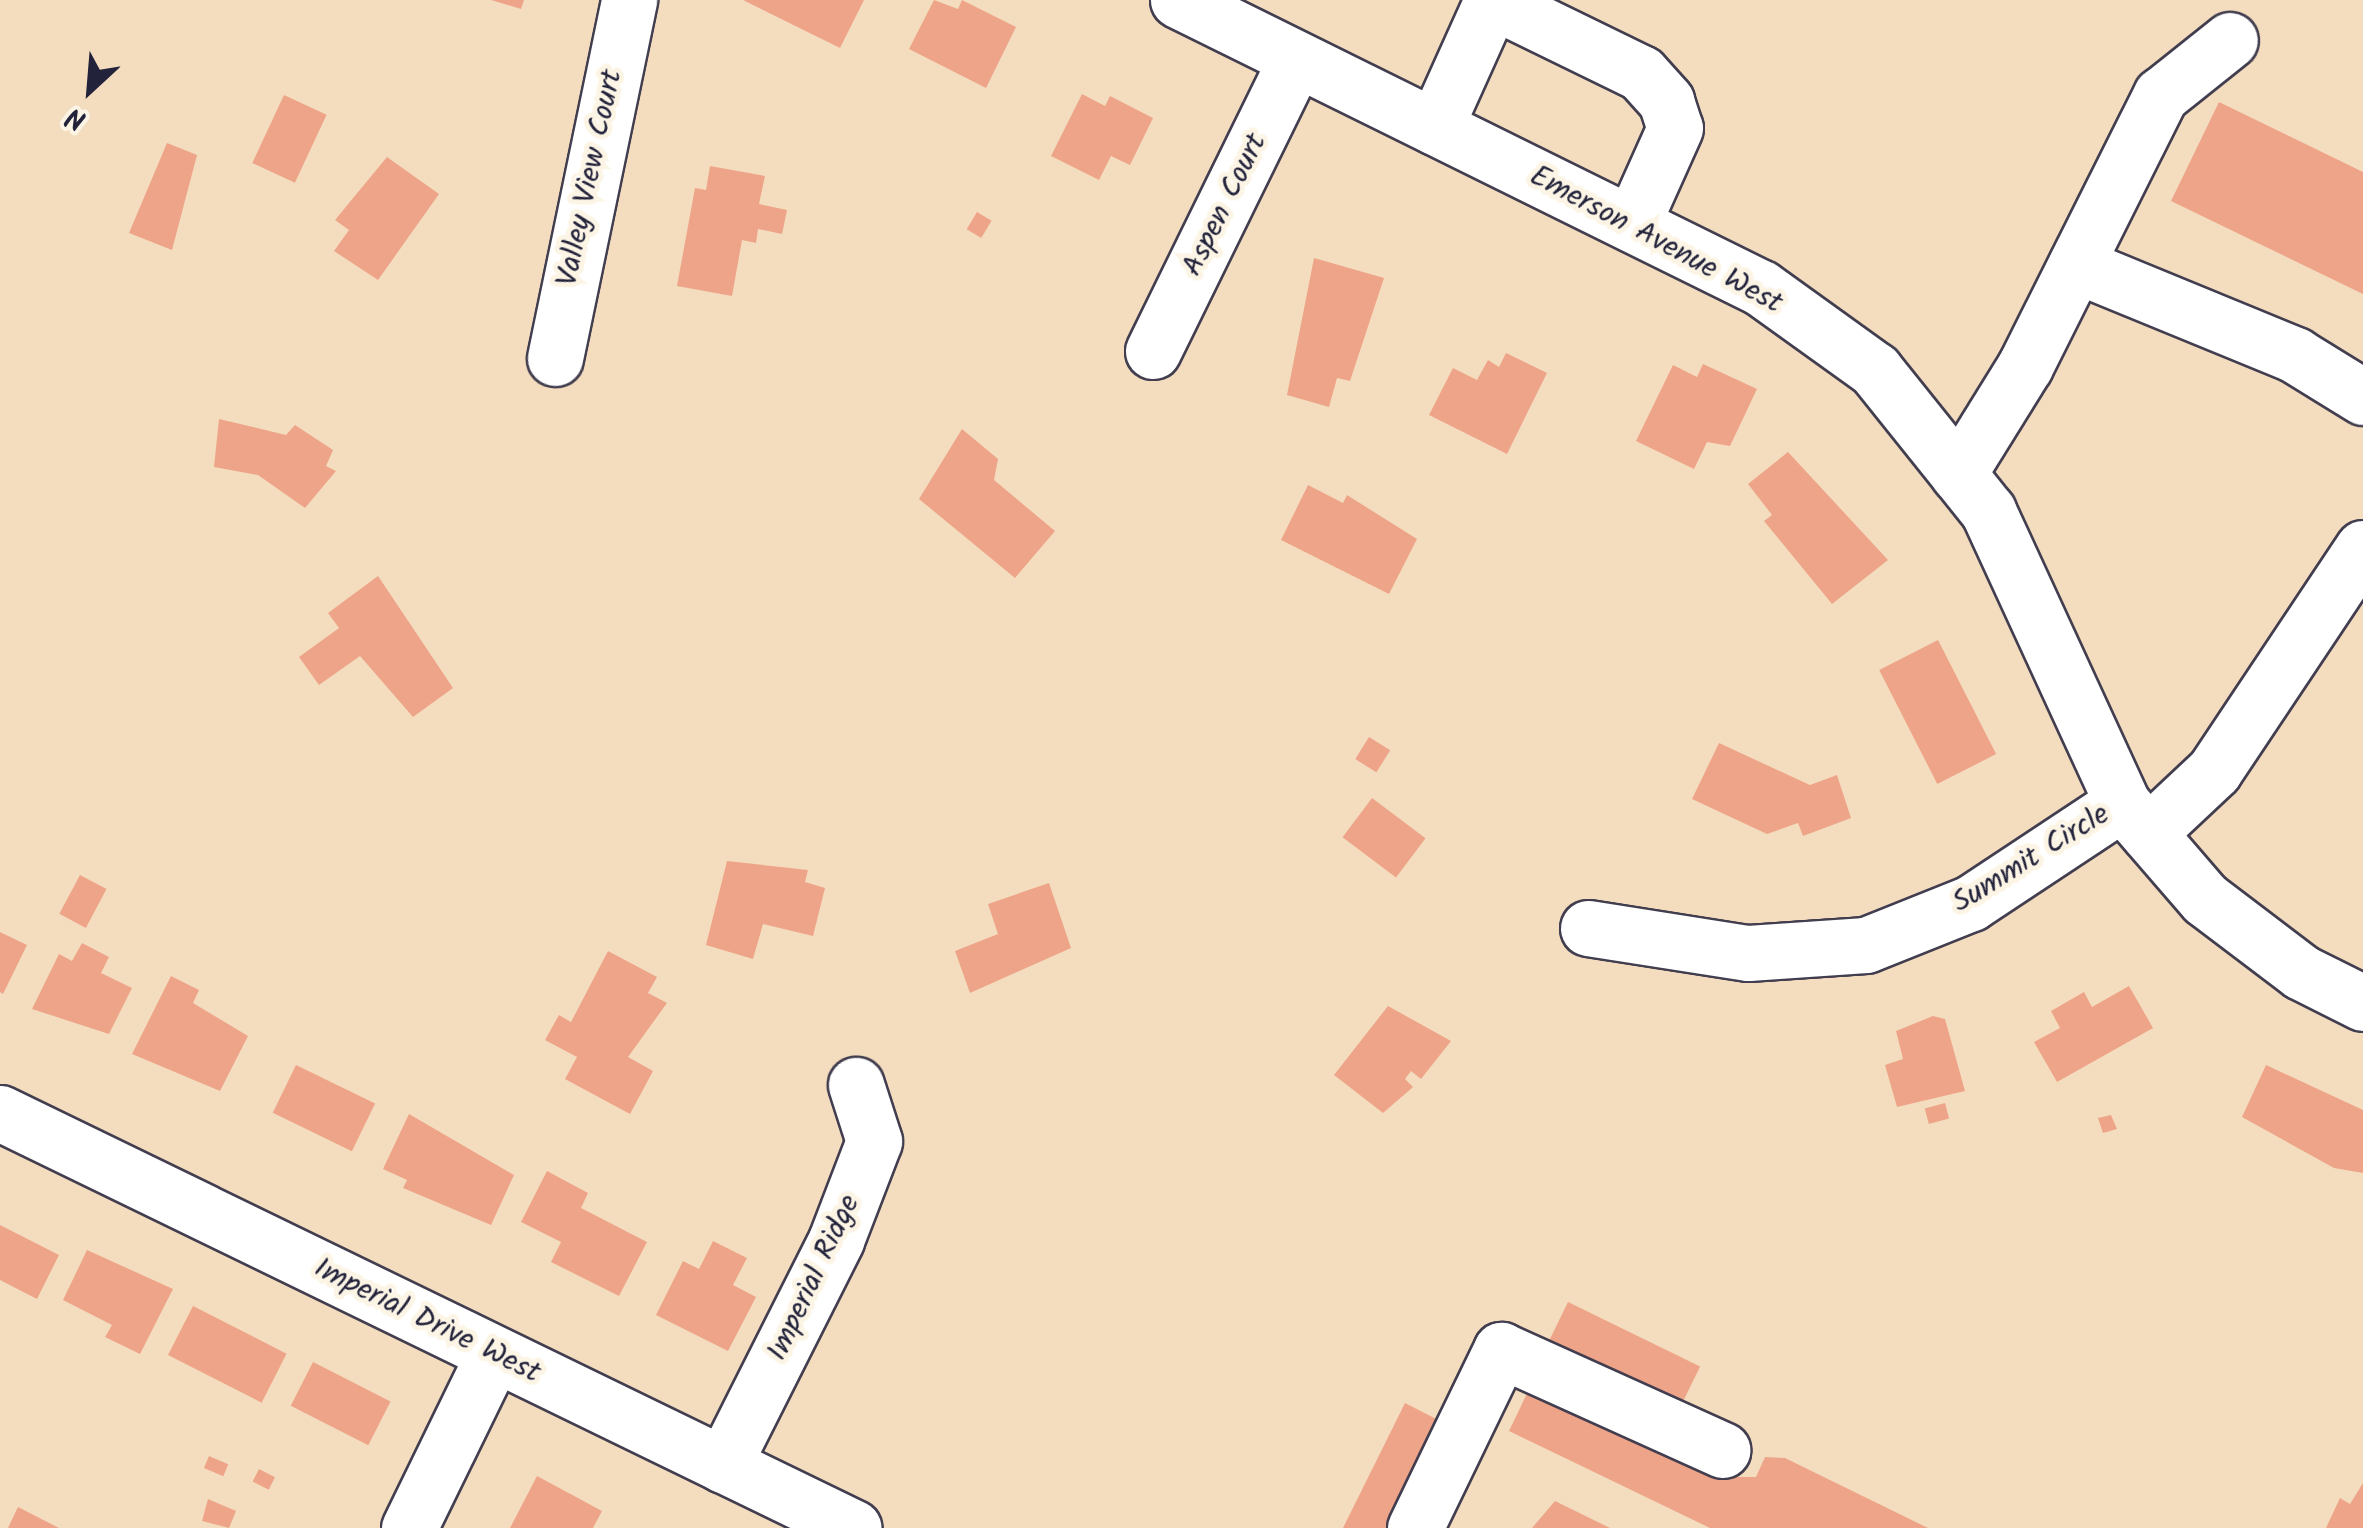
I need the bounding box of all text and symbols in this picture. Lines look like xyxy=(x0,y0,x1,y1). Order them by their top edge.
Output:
north arrow xyxy=(40,40,140,140)
street label: Valley View Court xyxy=(549,66,631,290)
text: N xyxy=(59,93,94,142)
street label: Aspen Court xyxy=(1175,128,1275,282)
street label: Emerson Avenue West xyxy=(1524,158,1788,322)
street label: Summit Circle xyxy=(1946,797,2116,921)
street label: Imperial Ridge xyxy=(760,1189,868,1367)
street label: Imperial Drive West xyxy=(308,1251,546,1391)

